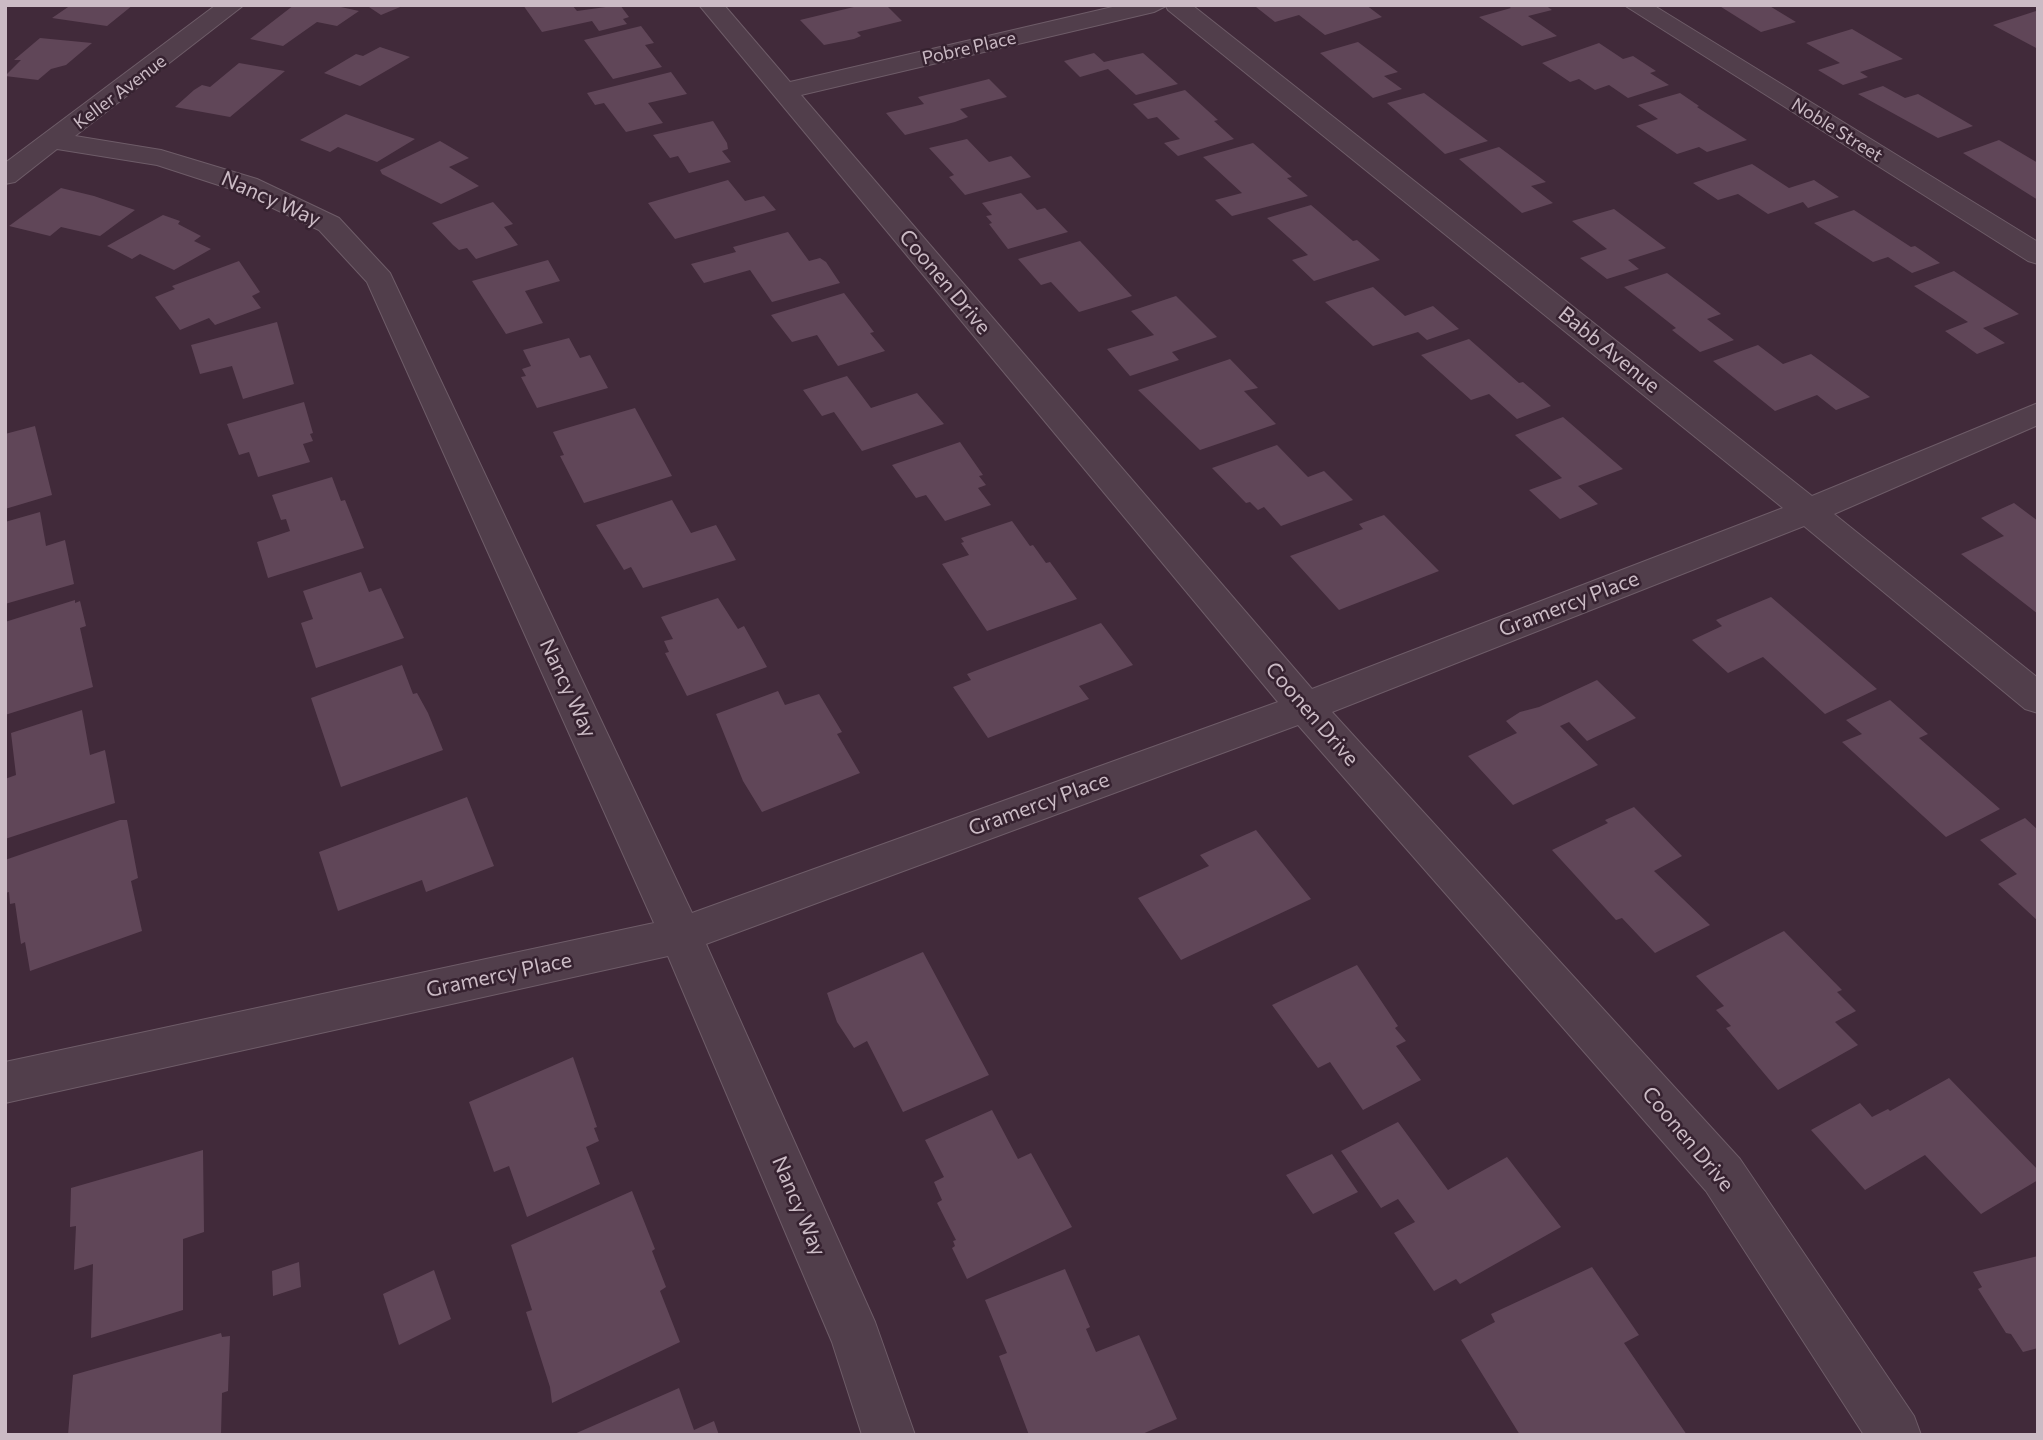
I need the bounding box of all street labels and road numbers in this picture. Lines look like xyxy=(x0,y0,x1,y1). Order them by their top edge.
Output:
street label: Pobre Place xyxy=(920,27,1018,69)
street label: Keller Avenue xyxy=(69,50,171,134)
street label: Noble Street xyxy=(1787,93,1887,167)
street label: Nancy Way xyxy=(217,166,325,232)
street label: Coonen Drive xyxy=(894,224,996,340)
street label: Babb Avenue xyxy=(1553,301,1665,399)
street label: Gramercy Place xyxy=(1495,566,1643,642)
street label: Nancy Way xyxy=(534,635,602,741)
street label: Coonen Drive xyxy=(1260,657,1364,771)
street label: Gramercy Place xyxy=(965,767,1113,841)
street label: Gramercy Place xyxy=(424,947,574,1003)
street label: Coonen Drive xyxy=(1637,1081,1739,1197)
street label: Nancy Way xyxy=(767,1152,831,1260)

